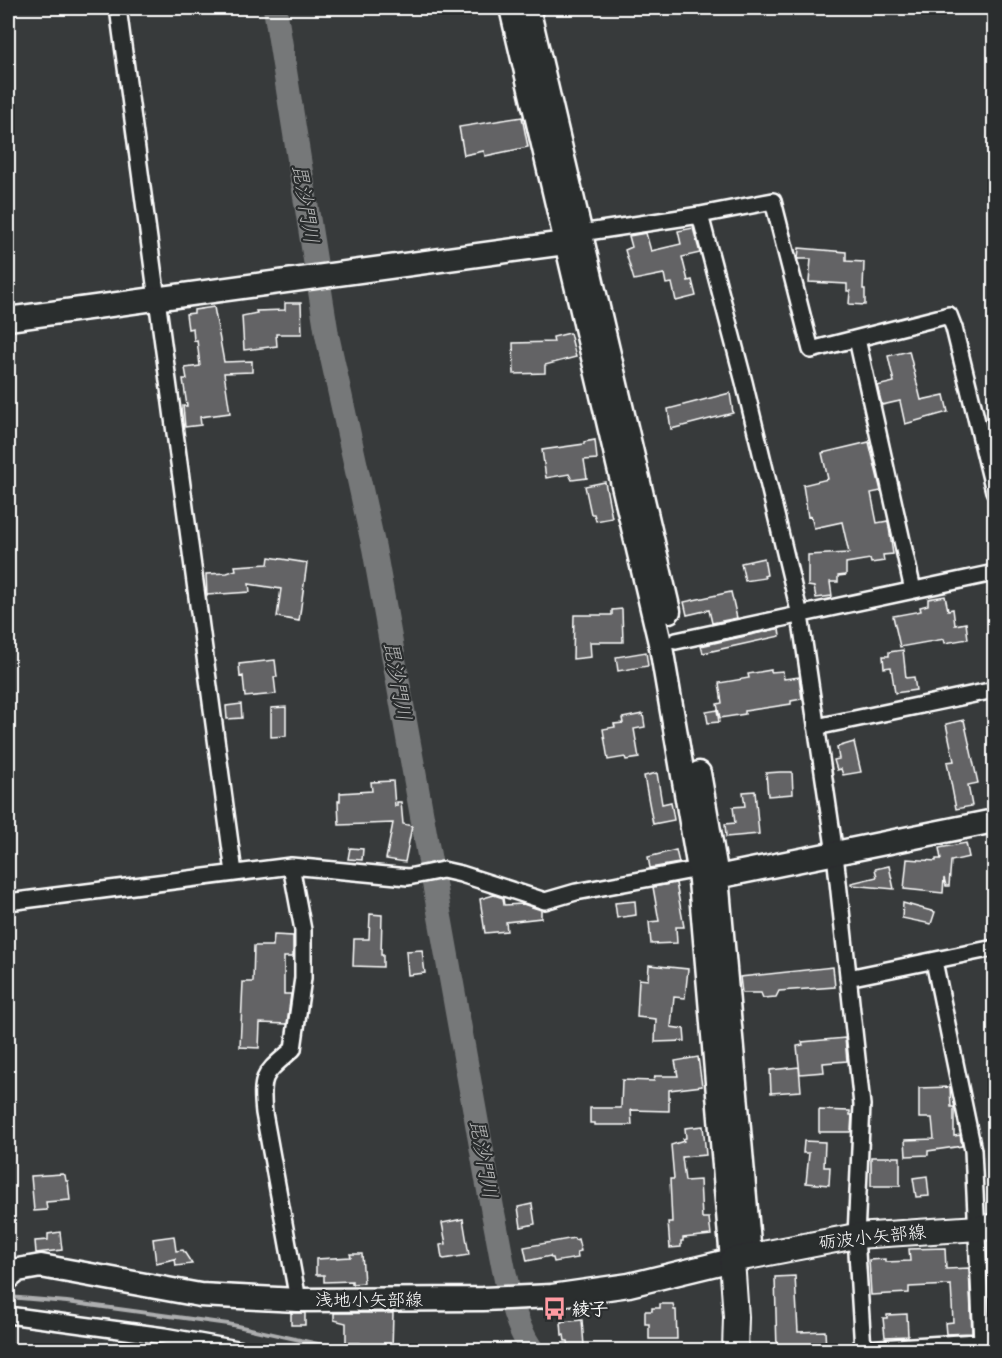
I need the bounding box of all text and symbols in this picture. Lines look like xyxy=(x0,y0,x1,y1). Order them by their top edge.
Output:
water label: 毘沙門川 xyxy=(285,163,322,246)
water label: 毘沙門川 xyxy=(376,640,415,723)
water label: 毘沙門川 xyxy=(462,1118,501,1201)
street label: 砺波小矢部線 xyxy=(817,1222,927,1256)
street label: 浅地小矢部線 xyxy=(315,1291,423,1313)
bus stop icon: 綾子 xyxy=(541,1296,567,1322)
place label: 綾子 xyxy=(572,1300,608,1322)

